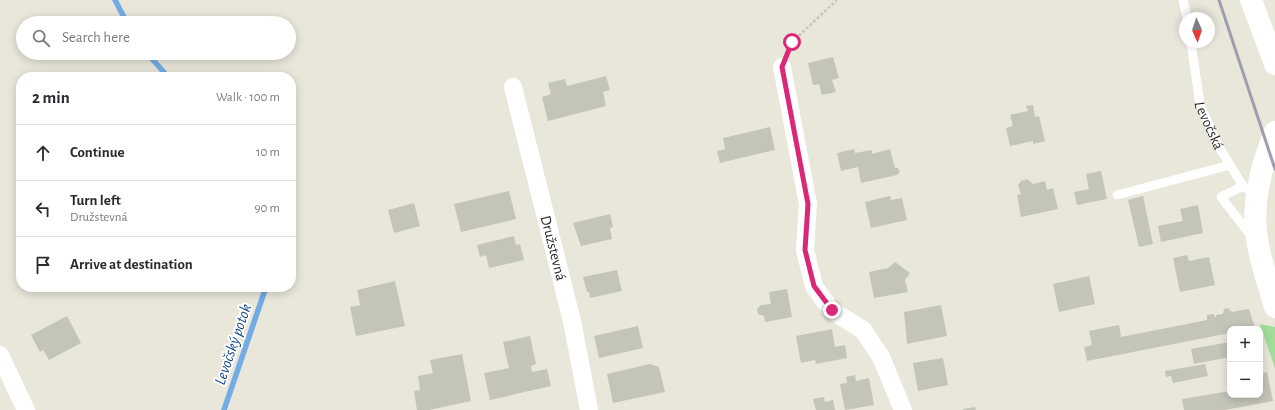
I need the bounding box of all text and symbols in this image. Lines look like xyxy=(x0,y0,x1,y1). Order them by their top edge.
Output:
north arrow xyxy=(1179,12,1215,48)
search box xyxy=(16,16,296,60)
icon: search xyxy=(30,27,52,49)
text: Search here xyxy=(62,30,130,45)
route start xyxy=(783,33,801,51)
text: 2 min xyxy=(32,89,70,106)
text: Walk · 100 m xyxy=(216,91,280,104)
street label: Levočská xyxy=(1192,101,1226,152)
icon: ahead xyxy=(32,142,54,164)
text: Continue xyxy=(70,145,125,160)
text: 10 m xyxy=(256,146,280,159)
text: Turn left xyxy=(70,193,121,208)
icon: left xyxy=(32,198,54,220)
text: 90 m xyxy=(254,202,280,215)
text: Družstevná xyxy=(70,211,128,224)
street label: Družstevná xyxy=(538,214,569,282)
icon: arrive xyxy=(32,254,54,276)
text: Arrive at destination xyxy=(70,257,193,272)
route end xyxy=(823,301,841,319)
water label: Levočský potok xyxy=(212,302,255,387)
map controls xyxy=(1227,326,1263,398)
button: + xyxy=(1227,326,1263,362)
button: − xyxy=(1227,362,1263,398)

